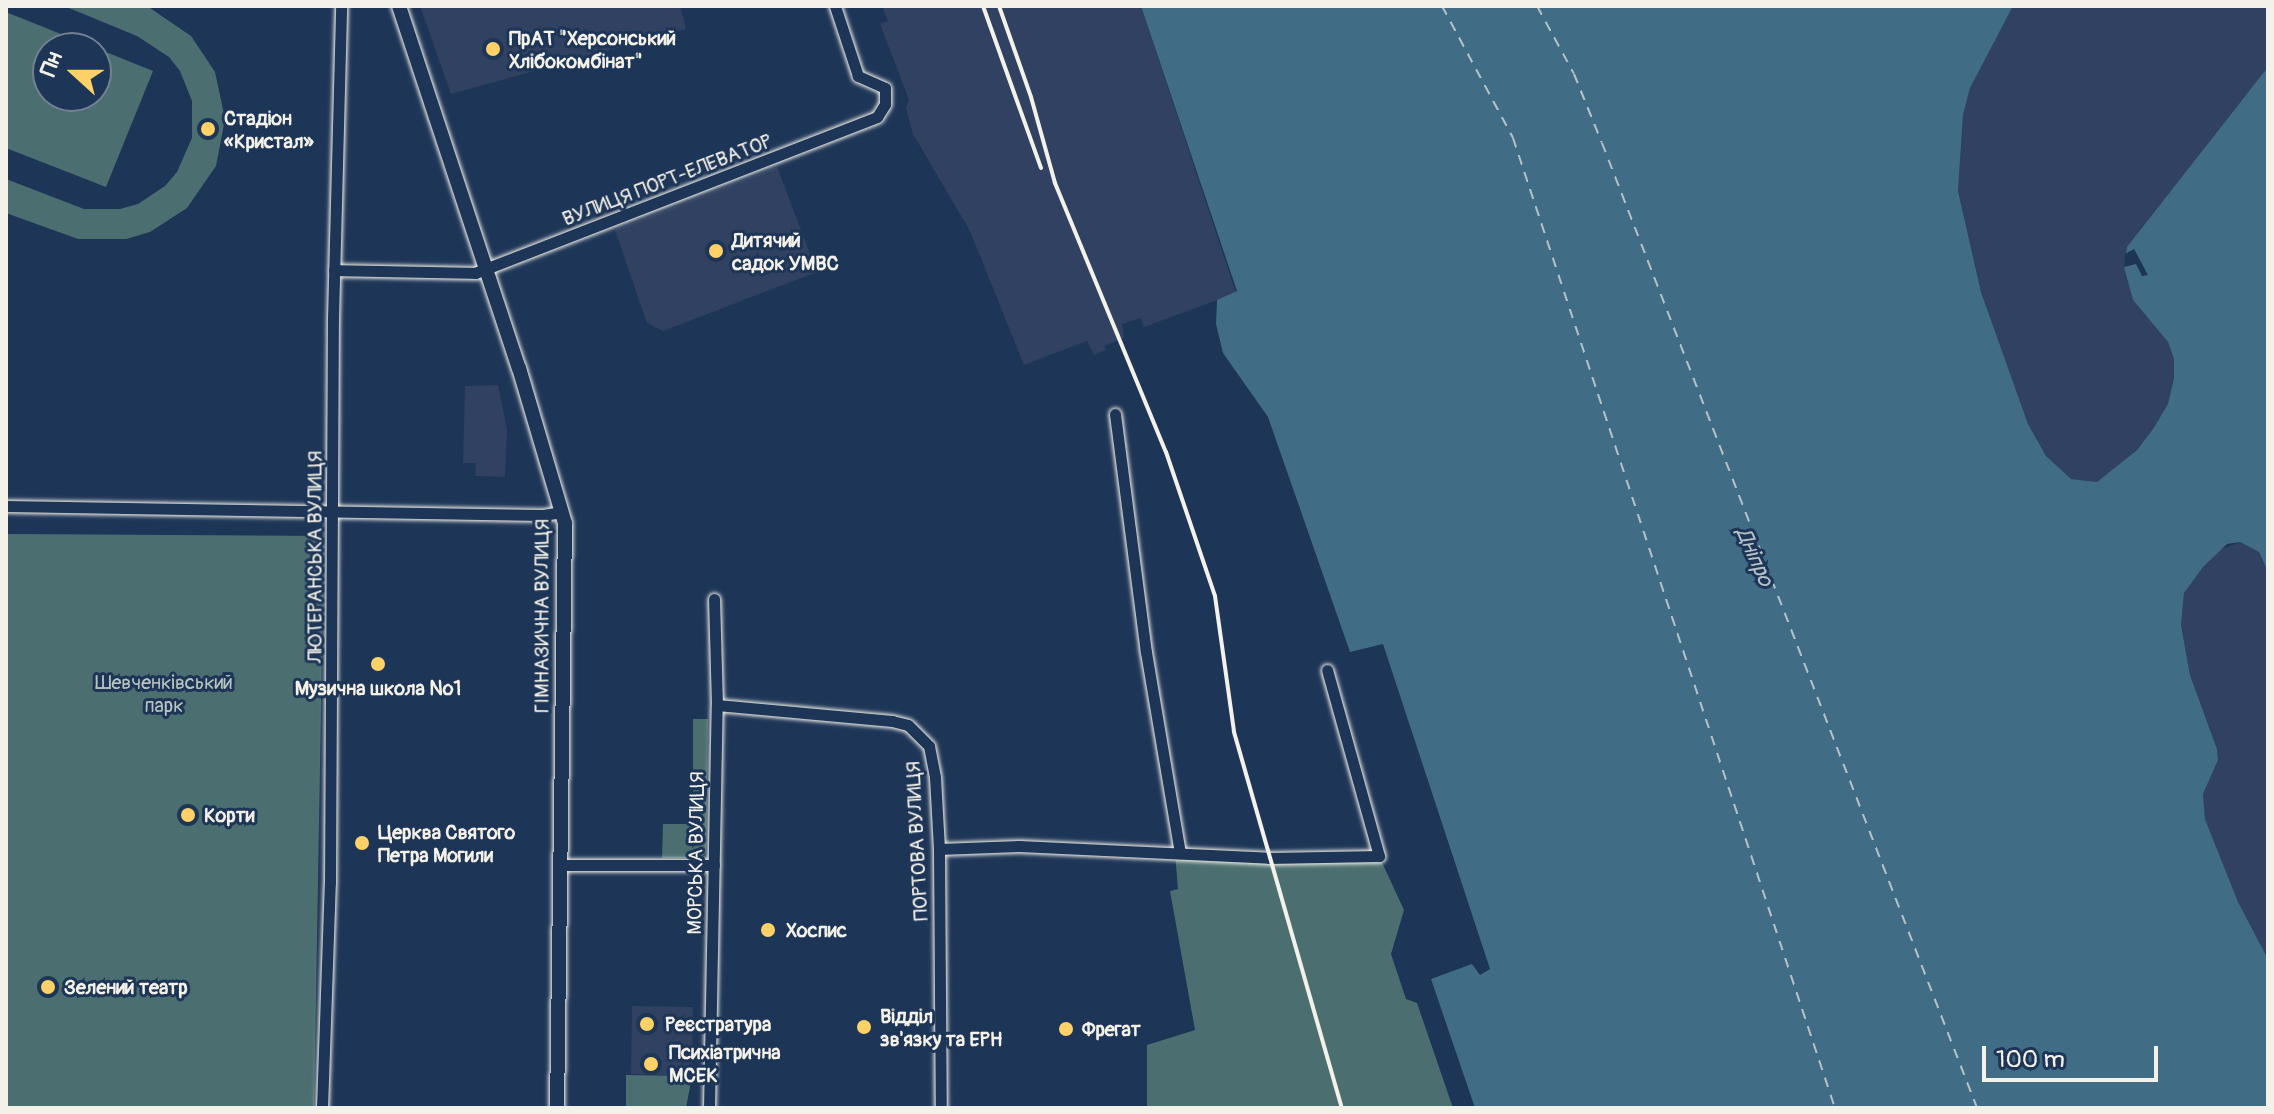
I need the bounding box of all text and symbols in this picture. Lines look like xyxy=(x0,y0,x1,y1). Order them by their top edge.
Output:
place label: ПрАТ "Херсонський Хлібокомбінат" xyxy=(509,26,676,73)
north arrow xyxy=(32,32,112,112)
marker: ПрАТ "Херсонський Хлібокомбінат" xyxy=(484,40,502,58)
text: Пн xyxy=(34,48,69,80)
place label: Стадіон «Кристал» xyxy=(224,106,314,153)
marker: Стадіон «Кристал» xyxy=(199,120,217,138)
street label: ВУЛИЦЯ ПОРТ-ЕЛЕВАТОР xyxy=(559,129,775,231)
place label: Дитячий садок УМВС xyxy=(732,228,839,275)
marker: Дитячий садок УМВС xyxy=(707,242,725,260)
street label: ЛЮТЕРАНСЬКА ВУЛИЦЯ xyxy=(303,451,327,663)
street label: ГІМНАЗИЧНА ВУЛИЦЯ xyxy=(530,519,554,713)
water label: Дніпро xyxy=(1729,524,1779,590)
marker: Музична школа №1 xyxy=(369,655,387,673)
park label: Шевченківський парк xyxy=(95,670,233,717)
place label: Музична школа №1 xyxy=(295,676,461,700)
street label: ПОРТОВА ВУЛИЦЯ xyxy=(901,760,933,922)
street label: МОРСЬКА ВУЛИЦЯ xyxy=(683,771,709,935)
place label: Корти xyxy=(204,803,255,827)
marker: Корти xyxy=(179,806,197,824)
place label: Церква Святого Петра Могили xyxy=(378,820,515,867)
marker: Церква Святого Петра Могили xyxy=(353,834,371,852)
place label: Хоспис xyxy=(786,918,847,942)
marker: Хоспис xyxy=(757,919,779,941)
place label: Зелений театр xyxy=(64,975,188,999)
marker: Зелений театр xyxy=(39,978,57,996)
place label: Відділ зв'язку та ЕРН xyxy=(880,1004,1002,1051)
place label: Реєстратура xyxy=(665,1012,771,1036)
marker: Реєстратура xyxy=(636,1013,658,1035)
place label: Фрегат xyxy=(1082,1017,1141,1041)
marker: Відділ зв'язку та ЕРН xyxy=(855,1018,873,1036)
marker: Фрегат xyxy=(1057,1020,1075,1038)
scale bar xyxy=(1986,1030,2162,1080)
place label: Психіатрична МСЕК xyxy=(669,1040,781,1087)
text: 100 m xyxy=(1996,1045,2065,1074)
marker: Психіатрична МСЕК xyxy=(640,1053,662,1075)

